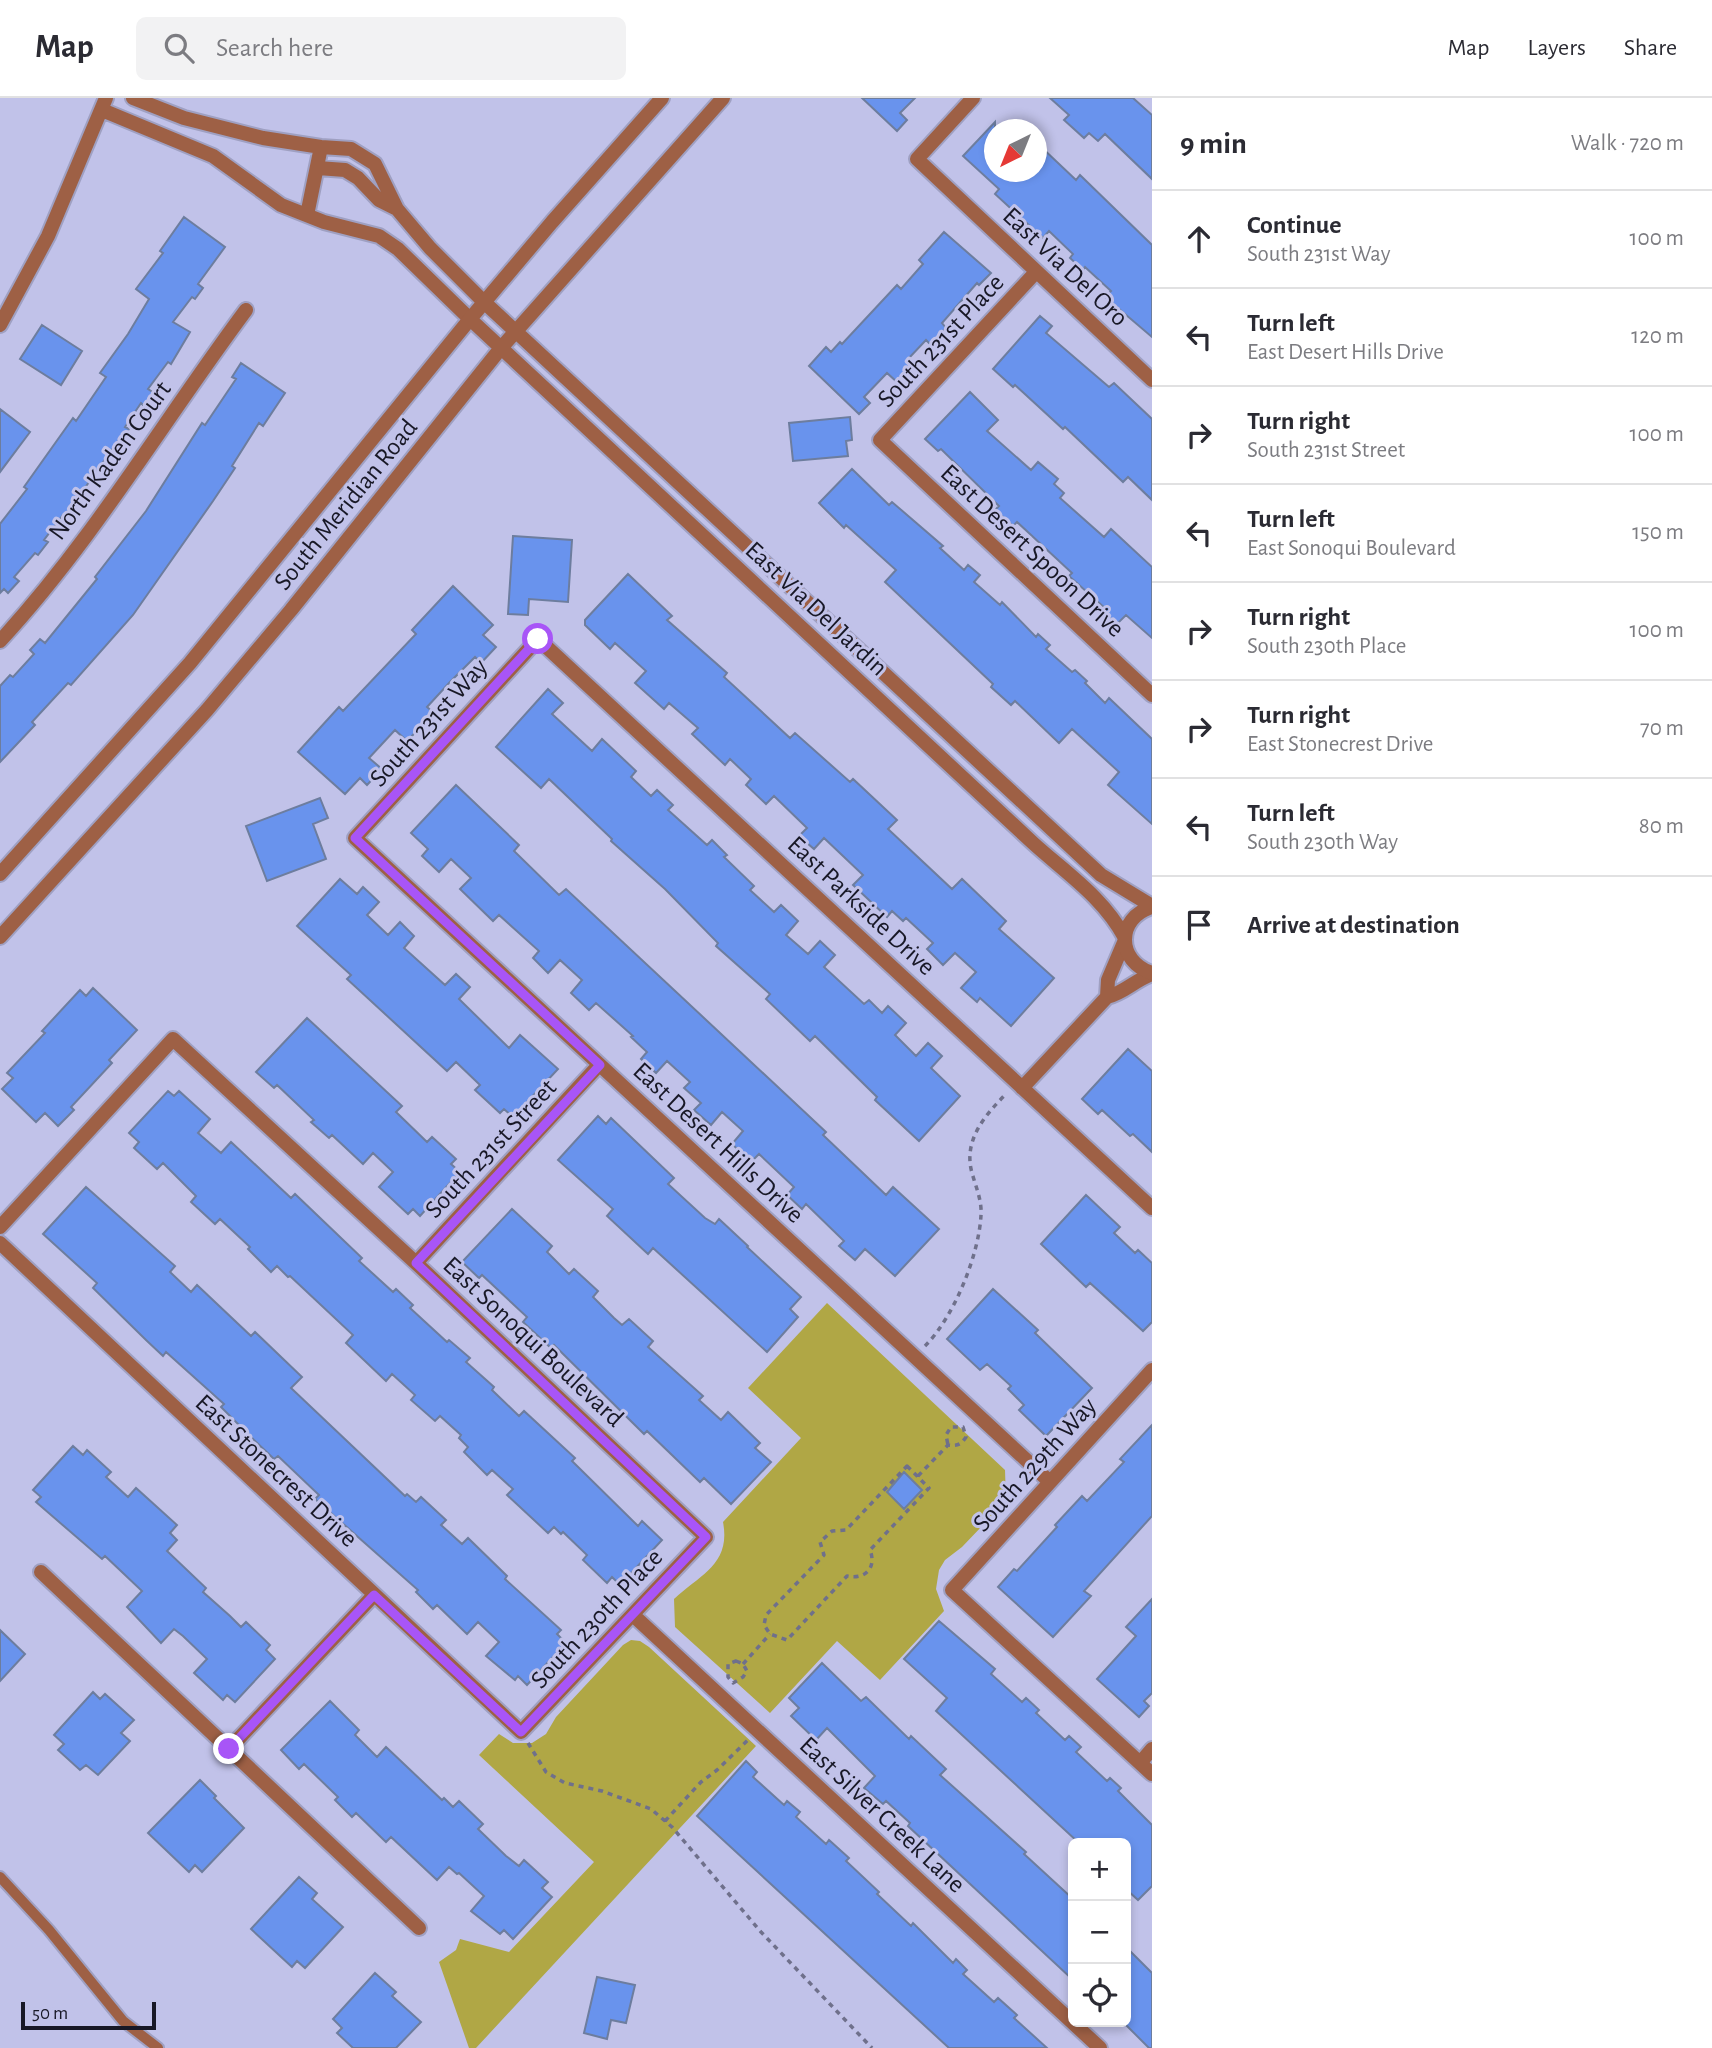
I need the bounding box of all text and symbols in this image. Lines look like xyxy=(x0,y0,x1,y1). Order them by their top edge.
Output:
search box xyxy=(136,17,626,80)
icon: search xyxy=(160,29,198,67)
text: Map xyxy=(35,31,94,64)
text: Search here xyxy=(216,35,334,61)
text: Map xyxy=(1447,36,1489,60)
text: Layers xyxy=(1527,36,1586,60)
text: Share xyxy=(1624,36,1677,60)
north arrow xyxy=(984,119,1047,182)
text: 9 min xyxy=(1180,129,1247,159)
text: Walk · 720 m xyxy=(1571,132,1684,155)
street label: East Via Del Oro xyxy=(998,202,1133,331)
text: Continue xyxy=(1247,212,1342,238)
icon: ahead xyxy=(1180,220,1218,258)
text: 100 m xyxy=(1630,227,1684,250)
text: South 231st Way xyxy=(1247,243,1390,266)
street label: South 231st Place xyxy=(873,269,1009,412)
text: Turn left xyxy=(1247,310,1335,336)
icon: left xyxy=(1180,318,1218,356)
text: 120 m xyxy=(1631,325,1684,348)
text: East Desert Hills Drive xyxy=(1247,341,1444,364)
street label: North Kaden Court xyxy=(44,377,176,545)
text: Turn right xyxy=(1247,408,1350,434)
street label: South Meridian Road xyxy=(269,414,422,595)
icon: right xyxy=(1180,416,1218,454)
text: 100 m xyxy=(1630,423,1684,446)
text: South 231st Street xyxy=(1247,439,1405,462)
street label: East Desert Spoon Drive xyxy=(936,459,1129,642)
text: Turn left xyxy=(1247,506,1335,532)
icon: left xyxy=(1180,514,1218,552)
text: 150 m xyxy=(1632,521,1684,544)
street label: East Via Del Jardin xyxy=(740,537,892,681)
text: East Sonoqui Boulevard xyxy=(1247,537,1456,560)
text: Turn right xyxy=(1247,604,1350,630)
icon: right xyxy=(1180,612,1218,650)
text: 100 m xyxy=(1630,619,1684,642)
route start xyxy=(522,623,553,654)
text: South 230th Place xyxy=(1247,635,1406,658)
street label: South 231st Way xyxy=(365,654,493,792)
text: Turn right xyxy=(1247,702,1350,728)
icon: right xyxy=(1180,710,1218,748)
text: 70 m xyxy=(1640,717,1684,740)
text: East Stonecrest Drive xyxy=(1247,733,1433,756)
text: Turn left xyxy=(1247,800,1335,826)
icon: left xyxy=(1180,808,1218,846)
text: 80 m xyxy=(1639,815,1684,838)
street label: East Parkside Drive xyxy=(783,831,940,980)
text: South 230th Way xyxy=(1247,831,1398,854)
icon: arrive xyxy=(1180,906,1218,944)
text: Arrive at destination xyxy=(1247,912,1460,938)
street label: East Desert Hills Drive xyxy=(628,1057,809,1228)
street label: South 231st Street xyxy=(420,1074,561,1223)
street label: East Sonoqui Boulevard xyxy=(438,1252,629,1432)
street label: East Stonecrest Drive xyxy=(190,1389,362,1552)
street label: South 229th Way xyxy=(968,1393,1101,1537)
street label: South 230th Place xyxy=(526,1544,668,1693)
street label: East Silver Creek Lane xyxy=(794,1732,970,1898)
route end xyxy=(213,1733,244,1764)
map controls xyxy=(1068,1838,1131,2027)
button: + xyxy=(1068,1838,1131,1901)
button: − xyxy=(1068,1901,1131,1964)
button: locate xyxy=(1068,1964,1131,2027)
scale bar xyxy=(21,1999,156,2031)
text: 50 m xyxy=(32,2004,68,2023)

